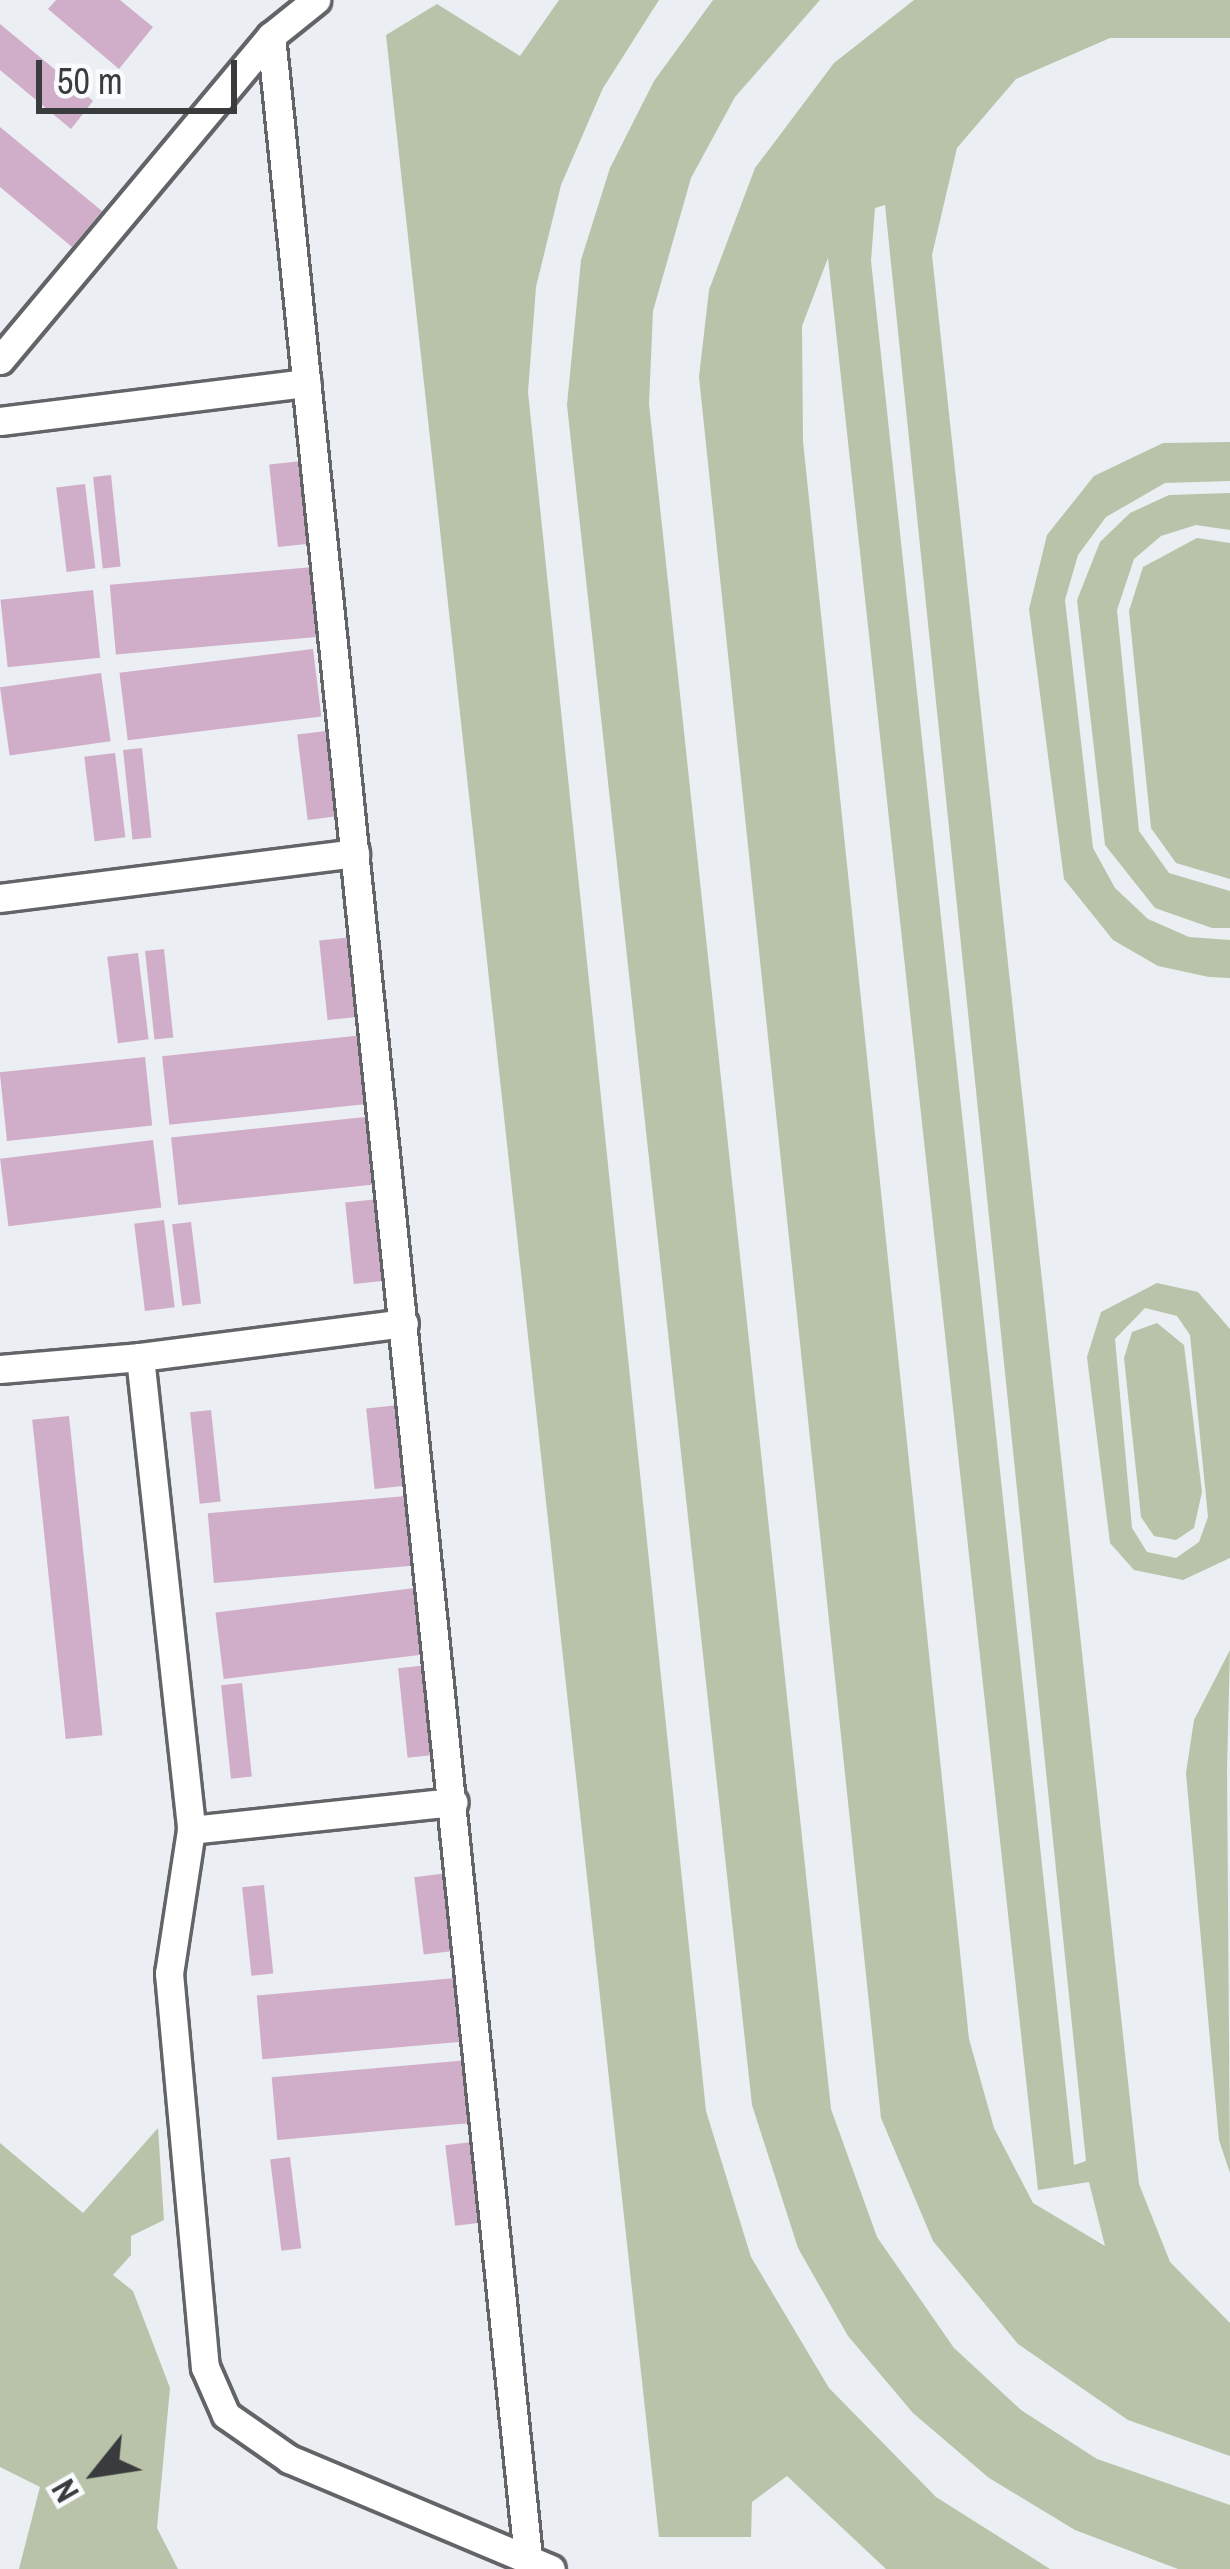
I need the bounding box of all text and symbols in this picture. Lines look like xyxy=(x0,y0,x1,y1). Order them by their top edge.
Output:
scale bar xyxy=(42,36,243,110)
text: 50 m xyxy=(57,57,123,105)
north arrow xyxy=(36,2413,156,2533)
text: N xyxy=(41,2472,89,2510)

